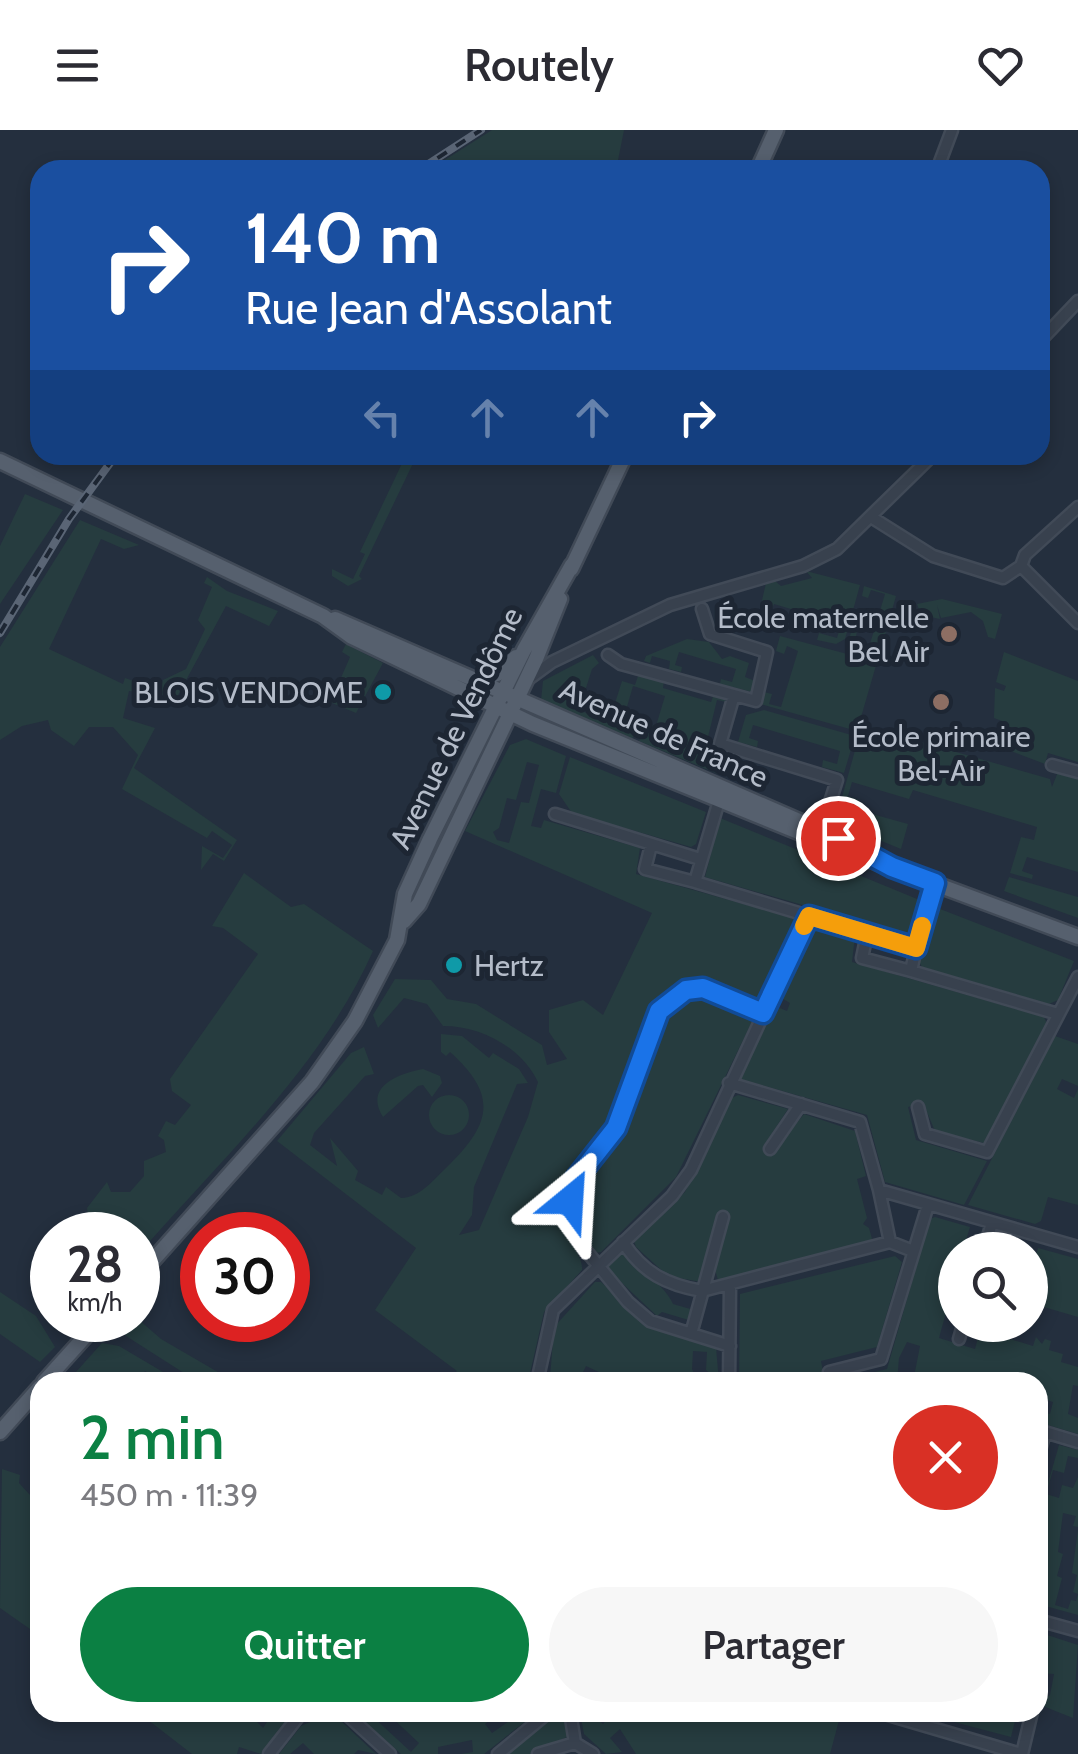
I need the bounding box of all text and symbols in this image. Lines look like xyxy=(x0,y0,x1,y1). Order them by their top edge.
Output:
icon: menu xyxy=(50,38,105,93)
text: Routely xyxy=(464,38,614,92)
icon: heart xyxy=(973,38,1028,93)
text: 140 m xyxy=(245,195,440,281)
icon: right xyxy=(80,200,210,330)
text: Rue Jean d'Assolant xyxy=(245,281,612,335)
icon: left xyxy=(355,390,410,445)
icon: ahead xyxy=(460,390,515,445)
icon: ahead xyxy=(565,390,620,445)
icon: right xyxy=(670,390,725,445)
place label: École maternelle Bel Air xyxy=(717,599,930,670)
street label: Avenue de Vendôme xyxy=(381,601,531,855)
marker: École maternelle Bel Air xyxy=(938,623,960,645)
street label: Avenue de France xyxy=(554,671,774,795)
place label: BLOIS VENDOME xyxy=(134,674,363,711)
marker: BLOIS VENDOME xyxy=(372,681,394,703)
marker: École primaire Bel-Air xyxy=(930,691,952,713)
place label: École primaire Bel-Air xyxy=(851,718,1031,789)
pin xyxy=(796,796,881,881)
icon: arrive xyxy=(811,811,866,866)
place label: Hertz xyxy=(474,947,544,984)
marker: Hertz xyxy=(443,954,465,976)
position arrow xyxy=(518,1148,622,1252)
speed limit sign: 30 xyxy=(180,1212,310,1342)
map controls xyxy=(938,1232,1048,1342)
button: search xyxy=(938,1232,1048,1342)
text: 28 xyxy=(67,1234,123,1295)
text: km/h xyxy=(68,1287,122,1317)
text: 2 min xyxy=(80,1401,225,1474)
button: close xyxy=(893,1405,998,1510)
text: 450 m · 11:39 xyxy=(80,1475,258,1514)
button: Quitter xyxy=(80,1587,529,1702)
button: Partager xyxy=(549,1587,998,1702)

